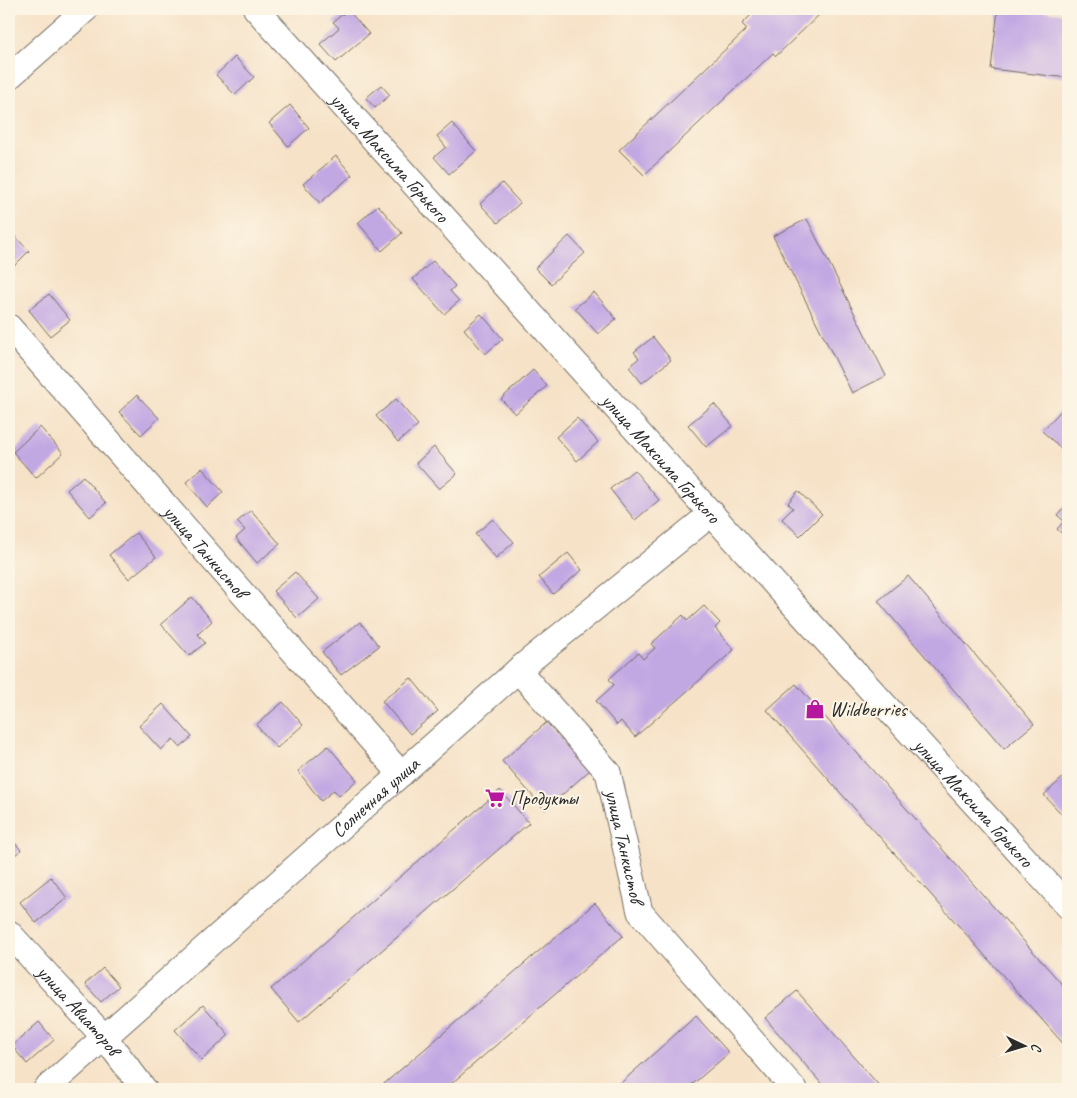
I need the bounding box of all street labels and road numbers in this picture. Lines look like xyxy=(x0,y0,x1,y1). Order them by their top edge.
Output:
street label: улица Максима Горького xyxy=(324,87,455,228)
street label: улица Максима Горького xyxy=(595,388,726,529)
street label: улица Танкистов xyxy=(157,499,256,607)
street label: улица Максима Горького xyxy=(908,732,1039,873)
street label: Солнечная улица xyxy=(326,751,425,843)
street label: улица Танкистов xyxy=(599,786,651,910)
street label: улица Авиаторов xyxy=(31,959,128,1063)

